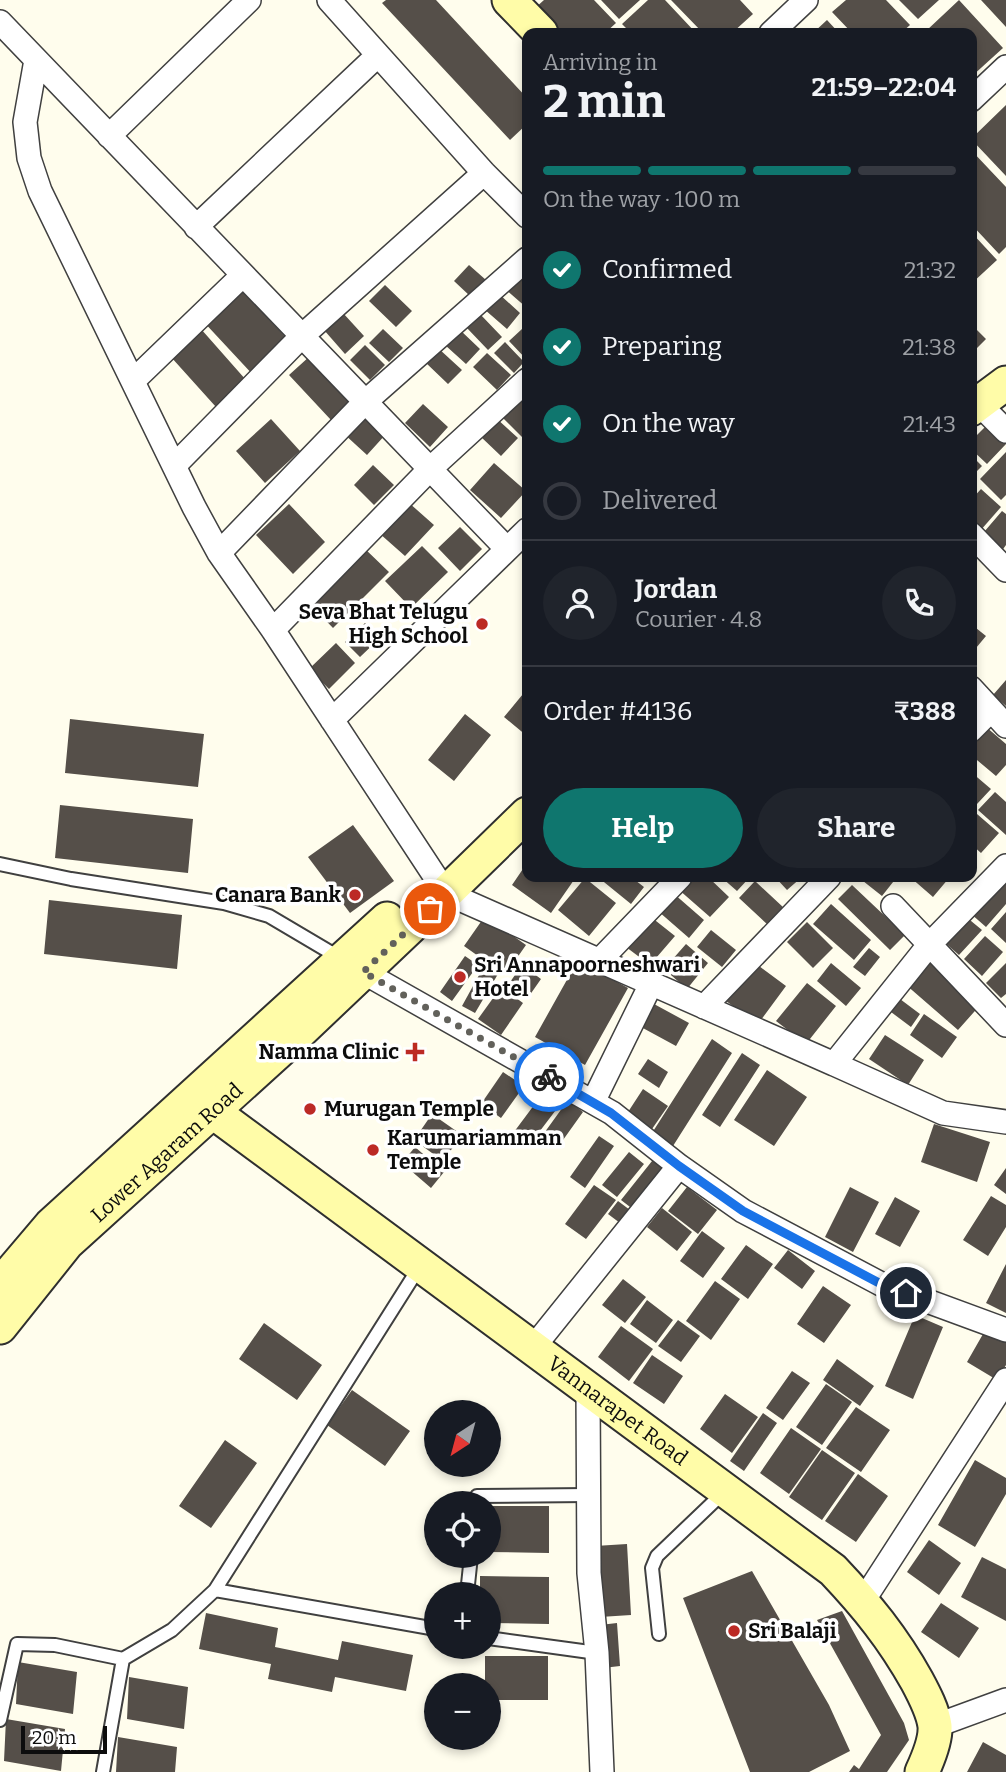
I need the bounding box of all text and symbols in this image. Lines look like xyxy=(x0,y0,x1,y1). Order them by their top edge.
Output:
text: Arriving in xyxy=(543,48,657,76)
text: 21:59–22:04 xyxy=(812,72,956,103)
text: 2 min xyxy=(543,74,665,129)
text: On the way · 100 m xyxy=(543,185,740,213)
icon: check xyxy=(543,251,581,289)
text: Confirmed xyxy=(602,254,732,285)
text: 21:32 xyxy=(904,256,956,284)
icon: check xyxy=(543,328,581,366)
text: Preparing xyxy=(602,331,722,362)
text: 21:38 xyxy=(902,333,956,361)
icon: check xyxy=(543,405,581,443)
text: On the way xyxy=(602,408,735,439)
text: 21:43 xyxy=(903,410,956,438)
text: Delivered xyxy=(602,485,717,516)
button: person xyxy=(543,566,617,640)
button: phone xyxy=(882,566,956,640)
text: Jordan xyxy=(635,574,717,605)
place label: Seva Bhat Telugu High School xyxy=(298,599,468,649)
text: Courier · 4.8 xyxy=(635,605,762,633)
marker: Seva Bhat Telugu High School xyxy=(474,616,490,632)
text: Order #4136 xyxy=(543,696,692,727)
text: ₹388 xyxy=(893,696,956,727)
button: Help xyxy=(543,788,743,868)
button: Share xyxy=(757,788,956,868)
pin xyxy=(400,879,460,939)
place label: Canara Bank xyxy=(215,882,342,908)
marker: Canara Bank xyxy=(347,887,363,903)
icon: bag xyxy=(411,890,449,928)
place label: Sri Annapoorneshwari Hotel xyxy=(474,952,700,1002)
marker: Sri Annapoorneshwari Hotel xyxy=(452,969,468,985)
place label: Namma Clinic xyxy=(259,1039,399,1065)
marker: Namma Clinic xyxy=(405,1042,425,1062)
courier xyxy=(514,1042,584,1112)
icon: bike xyxy=(530,1058,568,1096)
street label: Lower Agaram Road xyxy=(86,1077,248,1228)
place label: Murugan Temple xyxy=(324,1096,494,1122)
marker: Murugan Temple xyxy=(302,1101,318,1117)
place label: Karumariamman Temple xyxy=(387,1125,562,1175)
marker: Karumariamman Temple xyxy=(365,1142,381,1158)
pin xyxy=(876,1263,936,1323)
icon: home xyxy=(887,1274,925,1312)
street label: Vannarapet Road xyxy=(542,1351,693,1471)
north arrow xyxy=(424,1400,500,1477)
map controls xyxy=(424,1400,501,1750)
button: locate xyxy=(424,1491,501,1568)
button: + xyxy=(424,1582,501,1659)
place label: Sri Balaji xyxy=(748,1618,837,1644)
marker: Sri Balaji xyxy=(726,1623,742,1639)
button: − xyxy=(424,1673,501,1750)
scale bar xyxy=(21,1723,107,1755)
text: 20 m xyxy=(32,1726,76,1749)

